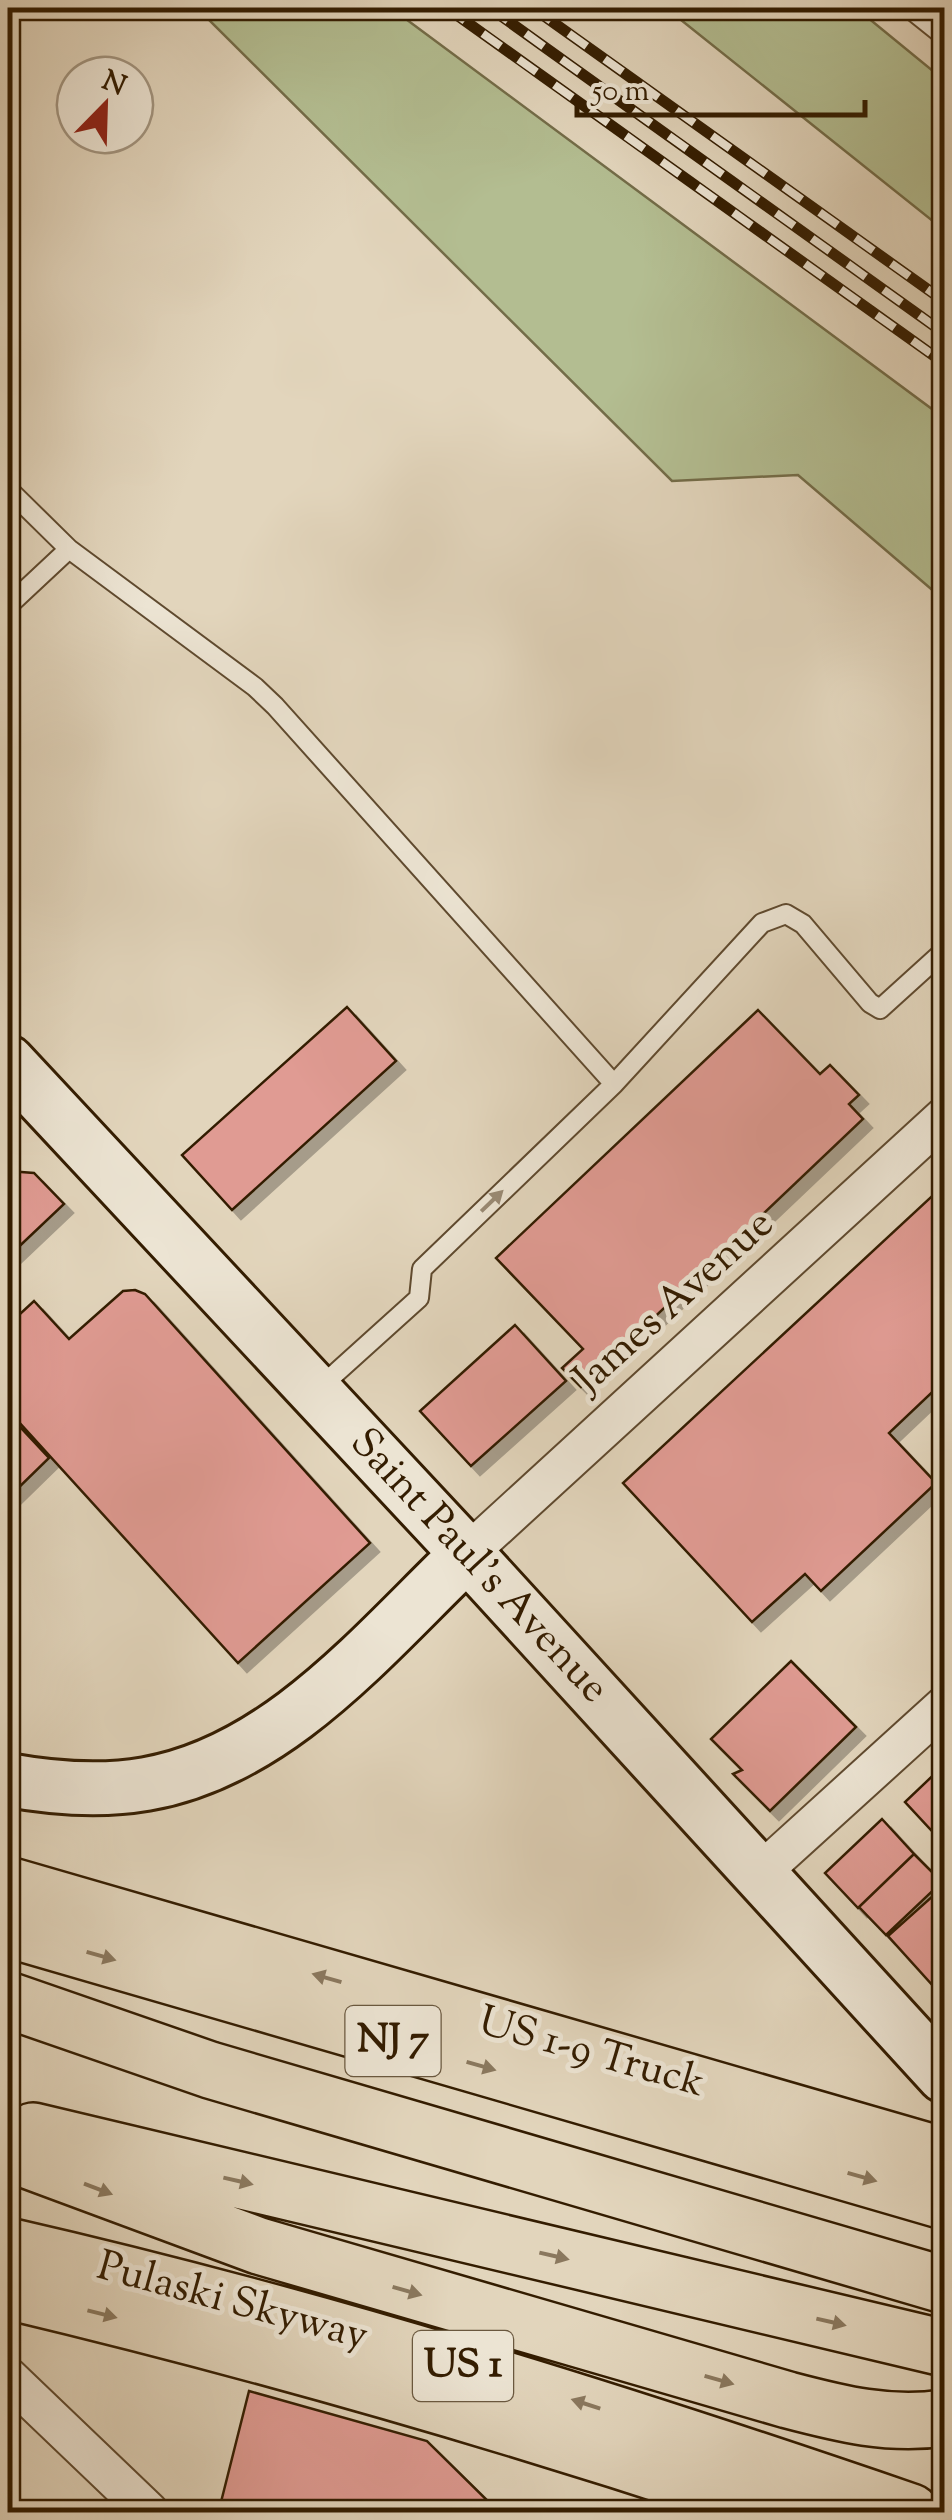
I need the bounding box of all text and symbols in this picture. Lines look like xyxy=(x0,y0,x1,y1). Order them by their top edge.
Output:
north arrow xyxy=(55,55,155,155)
scale bar xyxy=(577,55,864,117)
text: N xyxy=(95,62,132,108)
text: 50 m xyxy=(590,71,650,114)
one-way arrow xyxy=(479,1190,503,1214)
street label: James Avenue xyxy=(560,1197,788,1411)
street label: Saint Paul's Avenue xyxy=(334,1416,622,1718)
one-way arrow xyxy=(86,1949,117,1964)
one-way arrow xyxy=(311,1970,342,1985)
street label: US 1-9 Truck xyxy=(471,1993,711,2115)
road number: NJ 7 xyxy=(346,2006,440,2076)
one-way arrow xyxy=(466,2059,496,2074)
one-way arrow xyxy=(847,2170,877,2185)
one-way arrow xyxy=(223,2174,254,2189)
one-way arrow xyxy=(84,2181,114,2197)
street label: Pulaski Skyway xyxy=(90,2238,374,2368)
one-way arrow xyxy=(539,2249,570,2264)
one-way arrow xyxy=(392,2283,423,2299)
one-way arrow xyxy=(87,2307,118,2322)
one-way arrow xyxy=(816,2315,847,2330)
road number: US 1 xyxy=(413,2331,513,2401)
one-way arrow xyxy=(704,2373,735,2388)
one-way arrow xyxy=(571,2396,601,2411)

